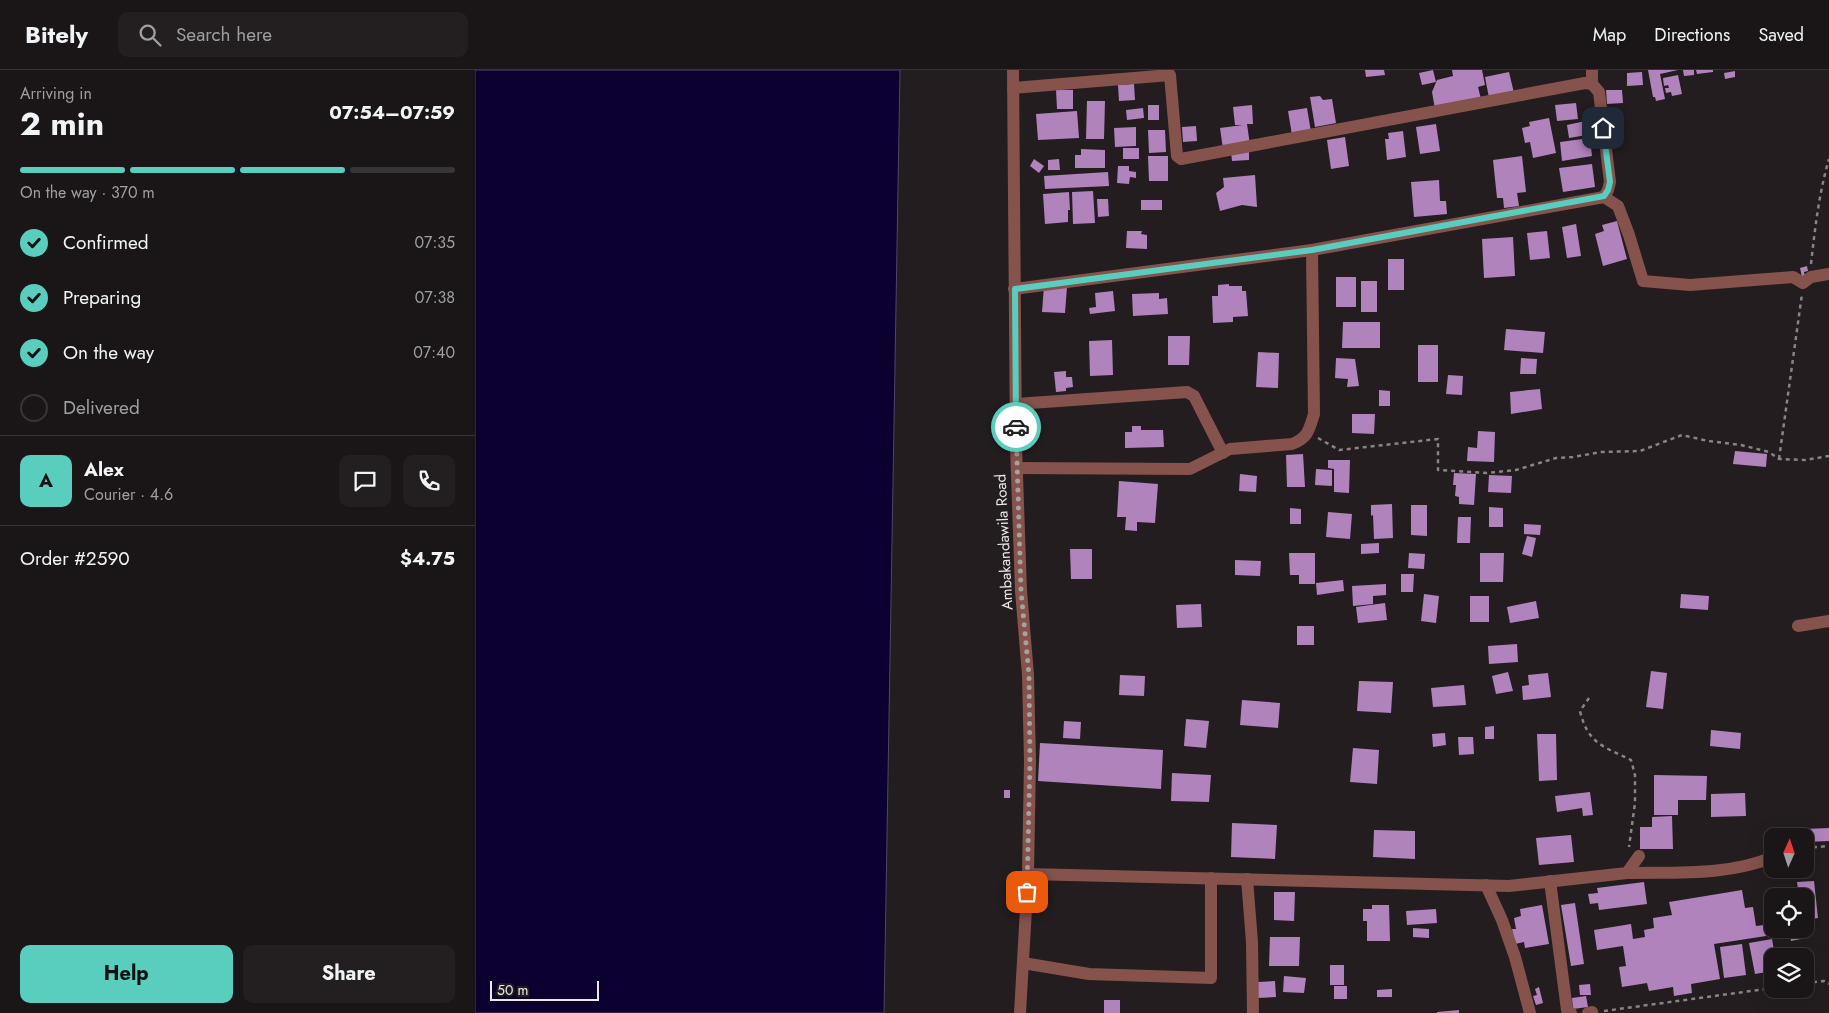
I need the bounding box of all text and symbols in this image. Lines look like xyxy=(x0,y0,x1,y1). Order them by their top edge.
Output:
search box xyxy=(118,12,468,57)
text: Bitely xyxy=(25,17,88,52)
icon: search xyxy=(136,21,164,49)
text: Search here xyxy=(176,21,272,48)
text: Map xyxy=(1593,22,1626,48)
text: Directions xyxy=(1654,22,1730,48)
text: Saved xyxy=(1758,22,1804,48)
text: Arriving in xyxy=(20,82,92,105)
text: 07:54–07:59 xyxy=(329,99,455,126)
text: 2 min xyxy=(20,101,104,147)
pin xyxy=(1582,107,1624,149)
icon: home xyxy=(1589,114,1617,142)
text: On the way · 370 m xyxy=(20,181,155,204)
icon: check xyxy=(20,229,48,257)
text: Confirmed xyxy=(63,229,149,256)
text: 07:35 xyxy=(414,231,455,254)
icon: check xyxy=(20,284,48,312)
text: Preparing xyxy=(63,284,141,311)
text: 07:38 xyxy=(415,286,455,309)
icon: check xyxy=(20,339,48,367)
text: On the way xyxy=(63,339,154,366)
text: 07:40 xyxy=(413,341,455,364)
text: Delivered xyxy=(63,394,140,421)
courier xyxy=(991,402,1041,452)
icon: car xyxy=(1002,413,1030,441)
button: chat xyxy=(339,455,391,507)
button: phone xyxy=(403,455,455,507)
text: Alex xyxy=(84,456,124,483)
text: A xyxy=(39,467,53,494)
street label: Ambakandawila Road xyxy=(989,473,1019,611)
text: Courier · 4.6 xyxy=(84,483,173,506)
text: Order #2590 xyxy=(20,545,130,572)
text: $4.75 xyxy=(400,545,455,572)
north arrow xyxy=(1764,828,1814,878)
map controls xyxy=(1764,828,1814,998)
pin xyxy=(1006,871,1048,913)
icon: bag xyxy=(1013,878,1041,906)
button: locate xyxy=(1764,888,1814,938)
button: Help xyxy=(20,945,233,1003)
button: Share xyxy=(243,945,455,1003)
button: layers xyxy=(1764,948,1814,998)
scale bar xyxy=(490,978,599,1001)
text: 50 m xyxy=(497,980,528,1000)

